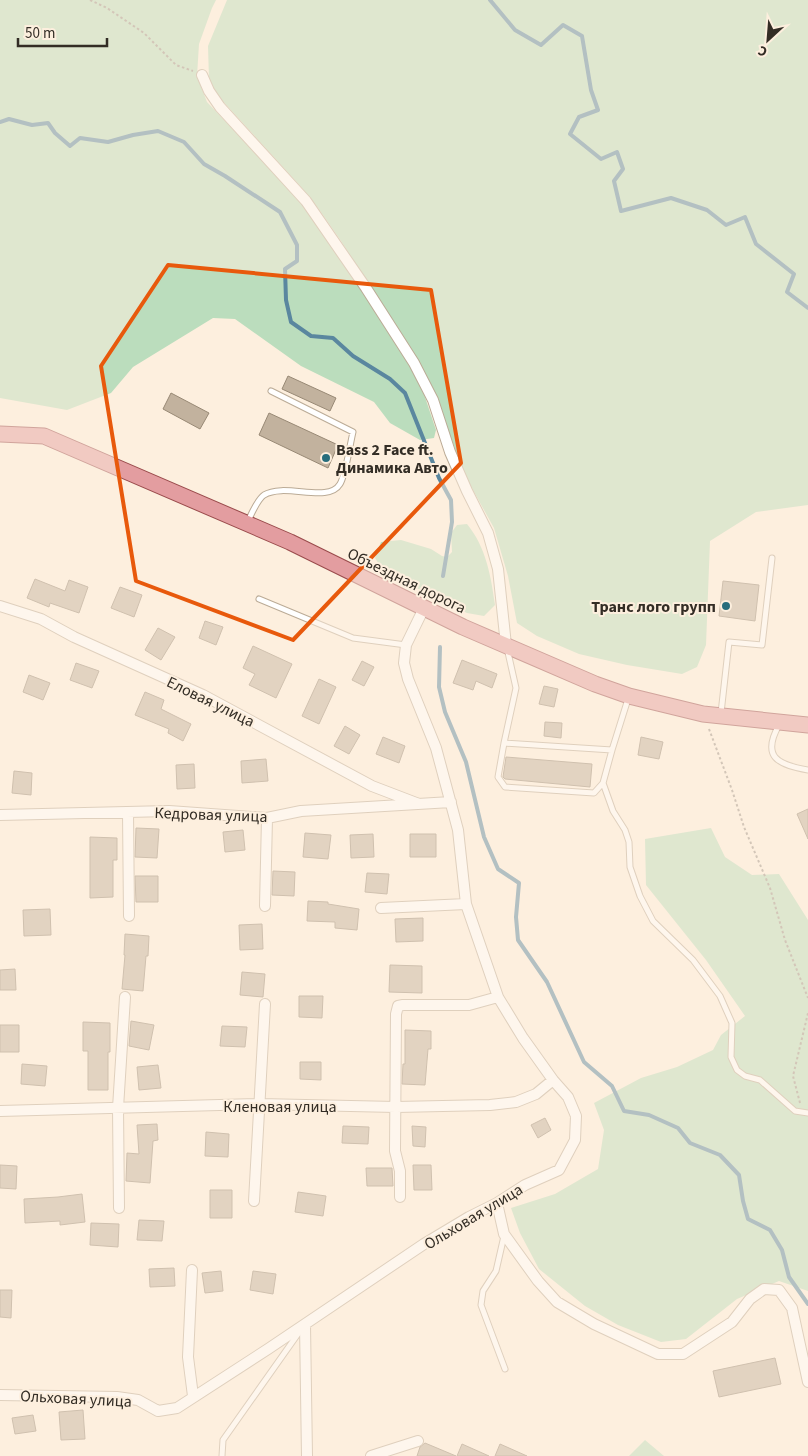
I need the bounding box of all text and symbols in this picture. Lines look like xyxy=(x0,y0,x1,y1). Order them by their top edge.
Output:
scale bar xyxy=(18,15,106,47)
north arrow xyxy=(743,15,793,65)
text: 50 m xyxy=(25,23,55,44)
text: С xyxy=(755,40,771,62)
place label: Bass 2 Face ft. Динамика Авто xyxy=(336,439,448,479)
marker: Bass 2 Face ft. Динамика Авто xyxy=(320,452,332,464)
street label: Объездная дорога xyxy=(344,543,470,619)
place label: Транс лого групп xyxy=(591,596,716,618)
marker: Транс лого групп xyxy=(720,600,732,612)
street label: Еловая улица xyxy=(163,671,258,733)
street label: Кедровая улица xyxy=(154,802,268,828)
street label: Кленовая улица xyxy=(223,1096,337,1118)
street label: Ольховая улица xyxy=(420,1179,527,1255)
street label: Ольховая улица xyxy=(20,1385,132,1413)

